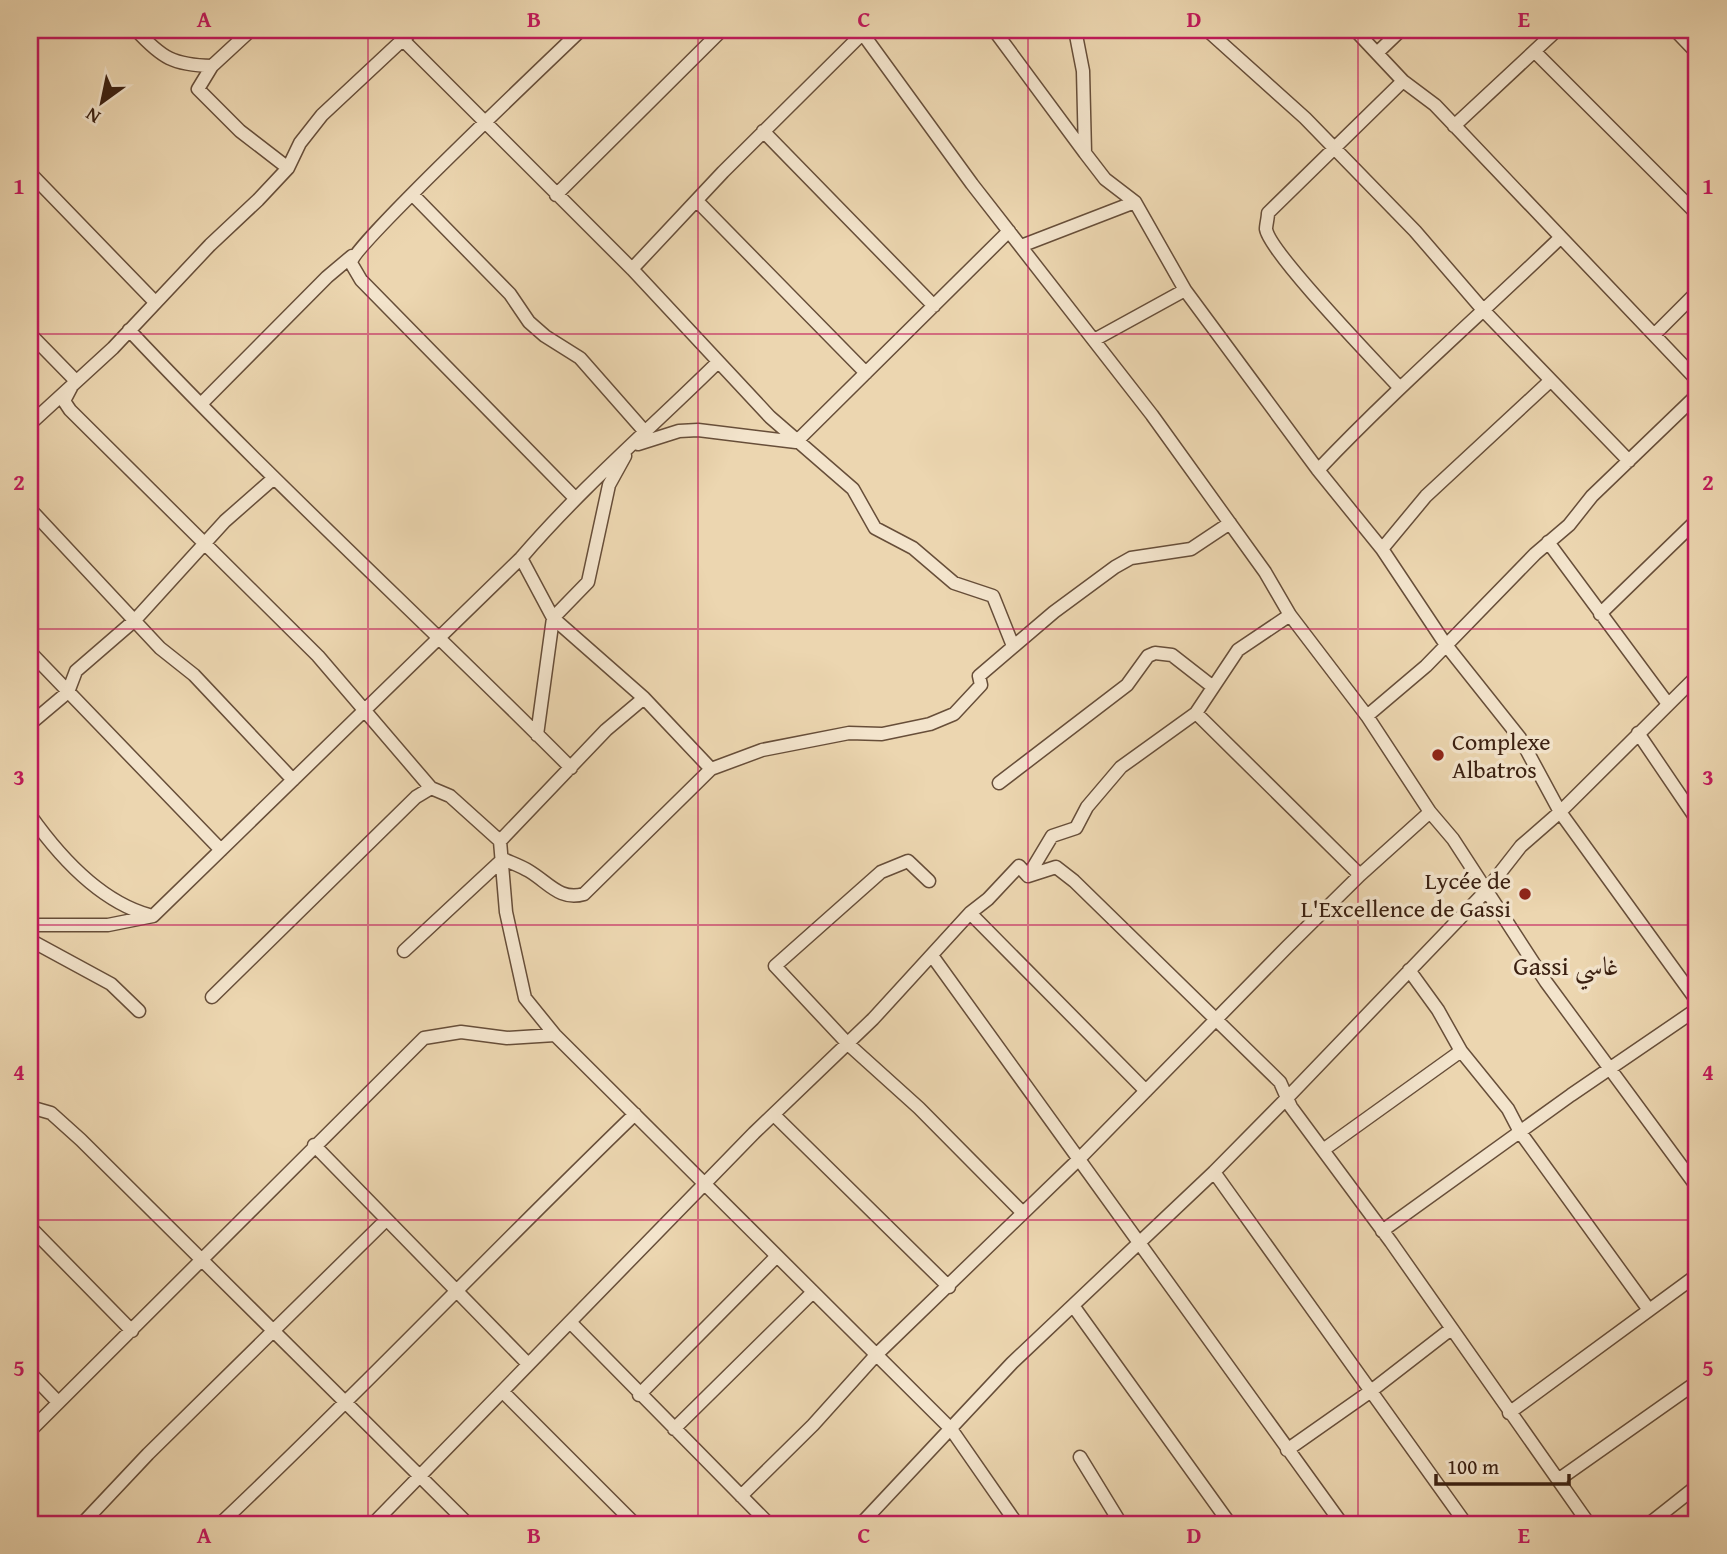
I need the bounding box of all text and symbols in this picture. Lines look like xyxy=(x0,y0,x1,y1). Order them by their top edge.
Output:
text: A xyxy=(197,2,212,35)
text: B xyxy=(527,2,541,35)
text: C xyxy=(857,2,871,35)
text: D xyxy=(1187,2,1202,35)
text: E xyxy=(1518,2,1530,35)
north arrow xyxy=(66,66,136,136)
text: N xyxy=(80,101,106,131)
text: 1 xyxy=(13,169,25,202)
text: 1 xyxy=(1702,169,1714,202)
text: 2 xyxy=(13,465,25,498)
text: 2 xyxy=(1702,465,1714,498)
place label: Complexe Albatros xyxy=(1452,724,1551,787)
marker: Complexe Albatros xyxy=(1430,747,1446,763)
text: 3 xyxy=(13,760,25,793)
text: 3 xyxy=(1702,760,1714,793)
place label: Lycée de L'Excellence de Gassi xyxy=(1301,863,1511,926)
marker: Lycée de L'Excellence de Gassi xyxy=(1517,886,1533,902)
district label: Gassi غاسي xyxy=(1513,946,1619,990)
text: 4 xyxy=(13,1055,25,1088)
text: 4 xyxy=(1702,1055,1714,1088)
text: 5 xyxy=(13,1351,25,1384)
text: 5 xyxy=(1702,1351,1714,1384)
scale bar xyxy=(1436,1442,1570,1486)
text: 100 m xyxy=(1447,1451,1499,1482)
text: A xyxy=(197,1518,212,1551)
text: B xyxy=(527,1518,541,1551)
text: C xyxy=(857,1518,871,1551)
text: D xyxy=(1187,1518,1202,1551)
text: E xyxy=(1518,1518,1530,1551)

